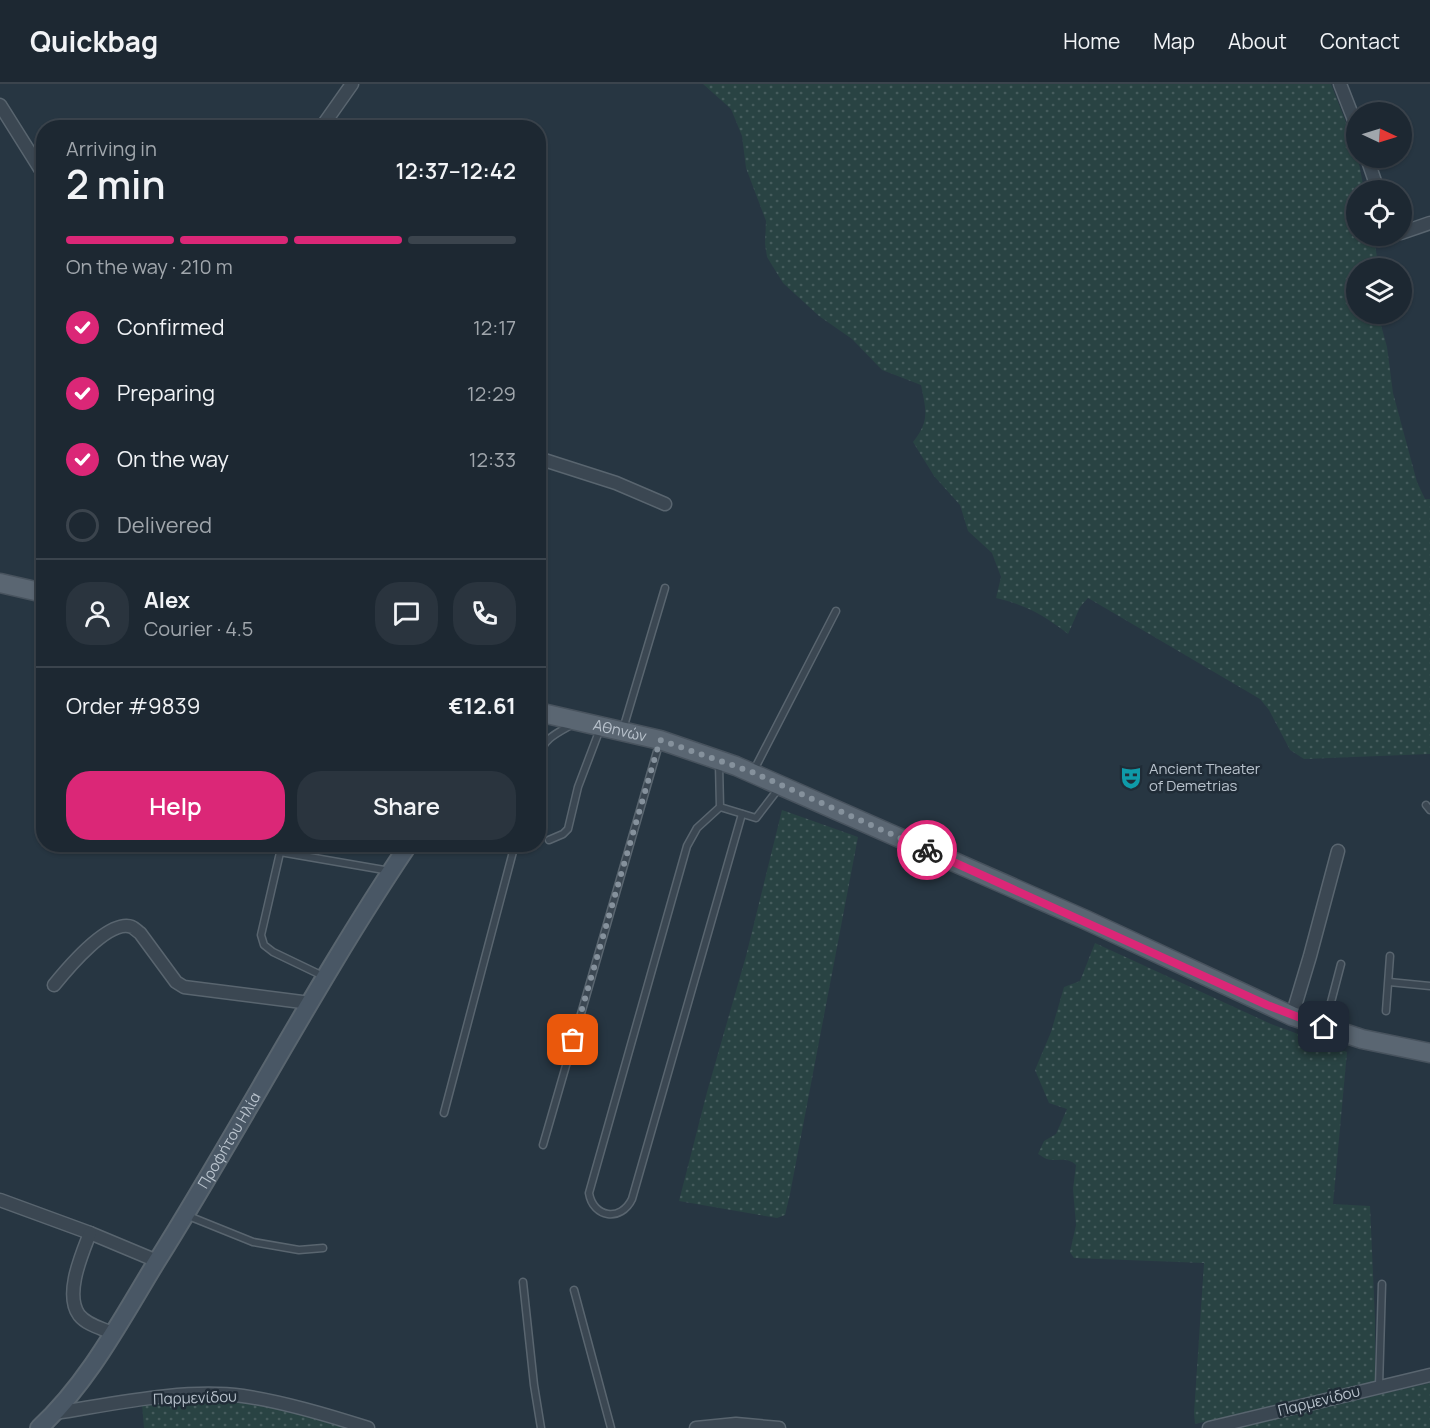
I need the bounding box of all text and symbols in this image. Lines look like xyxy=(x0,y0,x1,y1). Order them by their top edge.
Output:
text: Quickbag xyxy=(30,22,158,60)
text: Home xyxy=(1063,27,1120,55)
text: Map xyxy=(1153,27,1195,55)
text: About xyxy=(1228,27,1287,55)
text: Contact xyxy=(1320,27,1400,55)
north arrow xyxy=(1346,102,1412,168)
map controls xyxy=(1346,102,1412,324)
text: Arriving in xyxy=(66,135,157,162)
text: 12:37–12:42 xyxy=(395,156,516,186)
text: 2 min xyxy=(66,157,165,211)
button: locate xyxy=(1346,180,1412,246)
text: On the way · 210 m xyxy=(66,253,233,280)
button: layers xyxy=(1346,258,1412,324)
icon: check xyxy=(66,311,99,344)
text: Confirmed xyxy=(117,312,225,342)
text: 12:17 xyxy=(473,314,516,341)
icon: check xyxy=(66,377,99,410)
text: Preparing xyxy=(117,378,215,408)
text: 12:29 xyxy=(467,380,516,407)
icon: check xyxy=(66,443,99,476)
text: On the way xyxy=(117,444,229,474)
text: 12:33 xyxy=(469,446,516,473)
text: Delivered xyxy=(117,510,212,540)
button: person xyxy=(66,582,129,645)
button: chat xyxy=(375,582,438,645)
button: phone xyxy=(453,582,516,645)
text: Alex xyxy=(144,585,190,615)
text: Courier · 4.5 xyxy=(144,615,253,642)
text: Order #9839 xyxy=(66,691,200,721)
text: €12.61 xyxy=(449,691,516,721)
street label: Αθηνών xyxy=(591,714,649,747)
place label: Ancient Theater of Demetrias xyxy=(1149,758,1261,796)
theatre icon: Ancient Theater of Demetrias xyxy=(1118,765,1144,791)
button: Help xyxy=(66,771,285,840)
button: Share xyxy=(297,771,516,840)
courier xyxy=(897,820,957,880)
icon: bike xyxy=(911,834,944,867)
pin xyxy=(1298,1001,1349,1052)
icon: home xyxy=(1307,1010,1340,1043)
pin xyxy=(547,1014,598,1065)
icon: bag xyxy=(556,1023,589,1056)
street label: Προφήτου Ηλία xyxy=(193,1088,266,1192)
street label: Παρμενίδου xyxy=(1276,1380,1362,1421)
street label: Παρμενίδου xyxy=(153,1386,237,1409)

